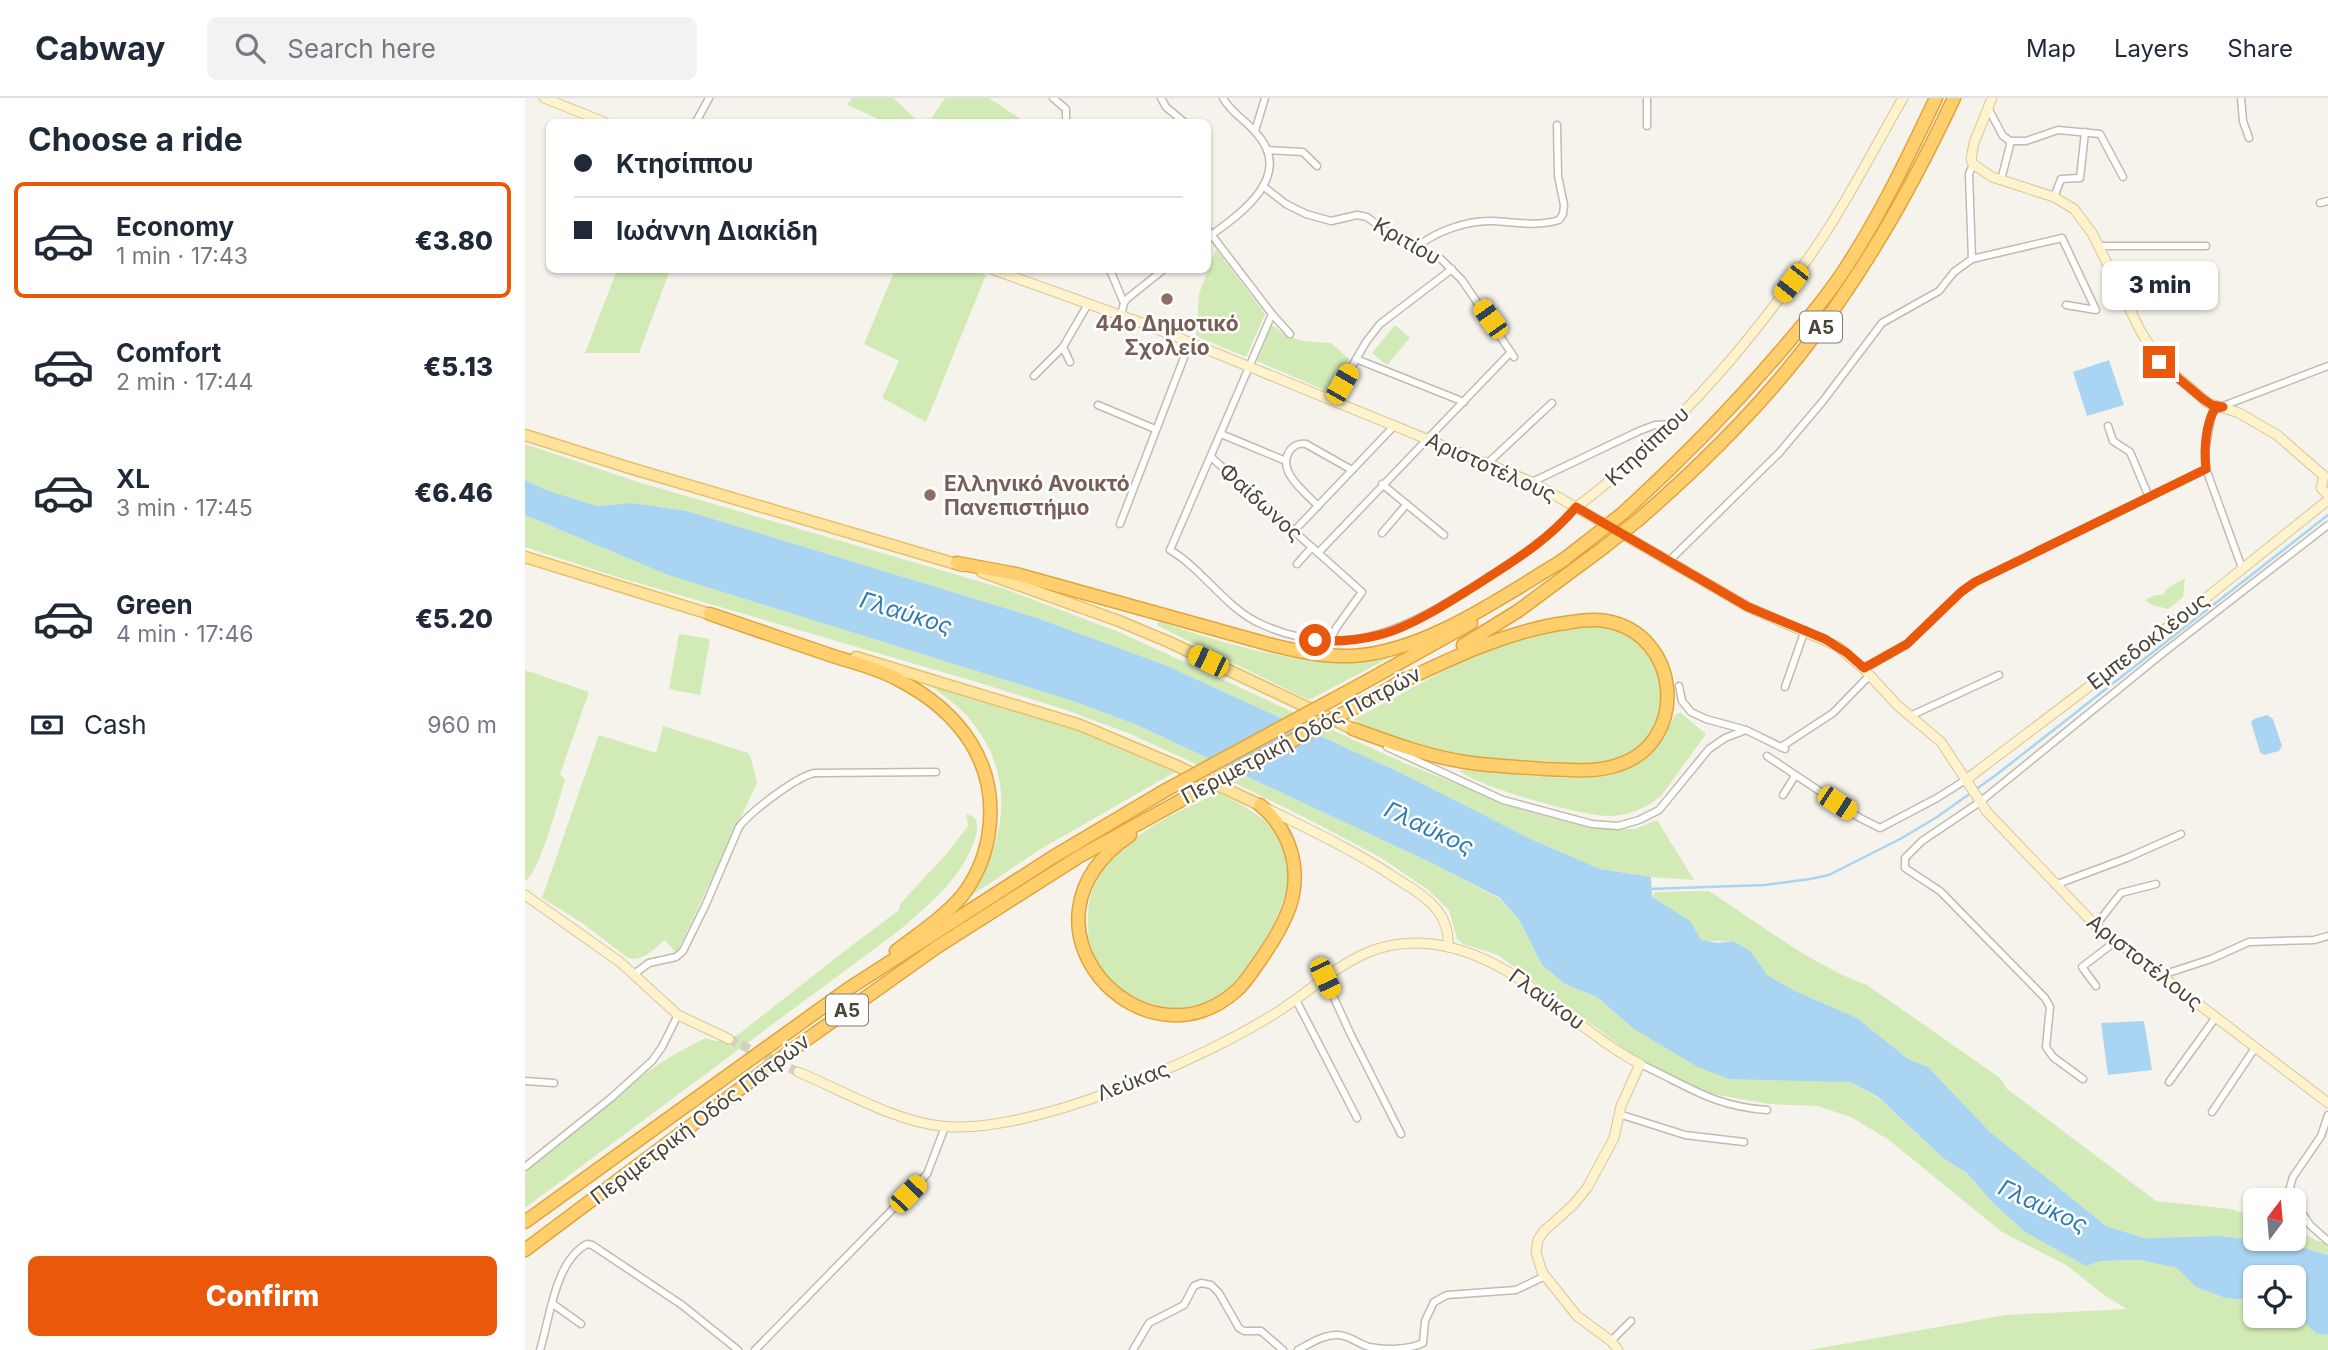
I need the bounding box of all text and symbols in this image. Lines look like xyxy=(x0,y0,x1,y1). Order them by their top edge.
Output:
search box xyxy=(207,17,697,80)
text: Cabway xyxy=(35,28,165,68)
icon: search xyxy=(231,29,269,67)
text: Search here xyxy=(287,33,436,64)
text: Map xyxy=(2026,34,2076,63)
text: Layers xyxy=(2114,34,2189,63)
text: Share xyxy=(2227,34,2293,63)
text: Choose a ride xyxy=(28,120,243,159)
text: Κτησίππου xyxy=(616,148,754,179)
icon: car xyxy=(32,209,95,272)
text: Economy xyxy=(116,211,234,242)
street label: Κριτίου xyxy=(1369,212,1445,270)
text: Ιωάννη Διακίδη xyxy=(616,215,818,246)
text: €3.80 xyxy=(415,225,493,256)
text: 1 min · 17:43 xyxy=(116,242,248,270)
car xyxy=(1770,260,1813,306)
callout: 3 min xyxy=(2101,260,2217,310)
text: 3 min xyxy=(2129,271,2191,299)
marker: 44ο Δημοτικό Σχολείο xyxy=(1159,291,1175,307)
car xyxy=(1470,296,1511,342)
place label: 44ο Δημοτικό Σχολείο xyxy=(1095,311,1239,360)
road number: Α5 xyxy=(1800,312,1842,342)
icon: car xyxy=(32,335,95,398)
text: Comfort xyxy=(116,337,221,368)
route end xyxy=(2143,346,2175,378)
text: €5.13 xyxy=(423,351,493,382)
car xyxy=(1323,361,1362,407)
text: 2 min · 17:44 xyxy=(116,368,253,396)
street label: Κτησίππου xyxy=(1600,401,1694,491)
street label: Αριστοτέλους xyxy=(1422,427,1560,507)
street label: Φαίδωνος xyxy=(1214,458,1308,546)
icon: car xyxy=(32,461,95,524)
text: XL xyxy=(116,463,150,494)
place label: Ελληνικό Ανοικτό Πανεπιστήμιο xyxy=(944,471,1130,520)
text: €6.46 xyxy=(414,477,493,508)
marker: Ελληνικό Ανοικτό Πανεπιστήμιο xyxy=(922,487,938,503)
text: 3 min · 17:45 xyxy=(116,494,253,522)
water label: Γλαύκος xyxy=(856,586,956,640)
icon: car xyxy=(32,587,95,650)
street label: Εμπεδοκλέους xyxy=(2082,587,2214,695)
text: Green xyxy=(116,589,193,620)
text: €5.20 xyxy=(415,603,493,634)
text: 4 min · 17:46 xyxy=(116,620,254,648)
route start xyxy=(1299,624,1331,656)
car xyxy=(1185,642,1232,680)
street label: Περιμετρική Οδός Πατρών xyxy=(1177,661,1425,809)
icon: cash xyxy=(28,706,66,744)
text: Cash xyxy=(84,709,147,740)
text: 960 m xyxy=(427,711,497,739)
car xyxy=(1814,783,1861,823)
water label: Γλαύκος xyxy=(1380,795,1478,861)
street label: Αριστοτέλους xyxy=(2082,909,2208,1015)
car xyxy=(1307,955,1344,1001)
street label: Γλαύκου xyxy=(1504,963,1590,1035)
road number: Α5 xyxy=(826,994,868,1026)
street label: Περιμετρική Οδός Πατρών xyxy=(586,1028,814,1210)
street label: Λεύκας xyxy=(1093,1056,1173,1106)
car xyxy=(886,1172,931,1216)
water label: Γλαύκος xyxy=(1994,1173,2092,1239)
north arrow xyxy=(2243,1188,2307,1251)
map controls xyxy=(2243,1188,2306,1328)
button: Confirm xyxy=(28,1256,497,1336)
button: locate xyxy=(2243,1265,2306,1328)

